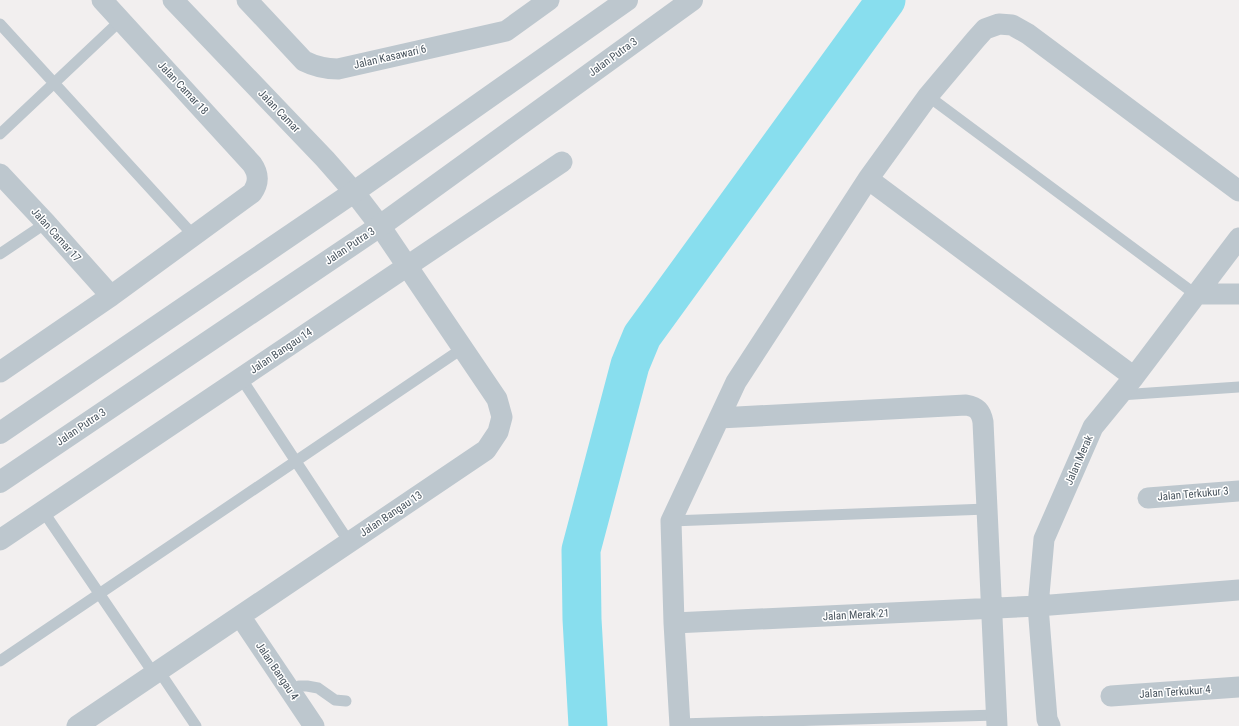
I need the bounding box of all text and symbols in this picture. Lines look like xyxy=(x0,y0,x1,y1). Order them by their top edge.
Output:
street label: Jalan Putra 3 xyxy=(586,35,640,79)
street label: Jalan Kasawari 6 xyxy=(352,42,428,72)
street label: Jalan Camar 18 xyxy=(155,59,211,117)
street label: Jalan Camar xyxy=(255,87,303,136)
street label: Jalan Camar 17 xyxy=(28,205,84,265)
street label: Jalan Putra 3 xyxy=(323,225,377,267)
street label: Jalan Bangau 14 xyxy=(247,325,315,377)
street label: Jalan Putra 3 xyxy=(54,406,108,448)
street label: Jalan Merak xyxy=(1062,433,1096,487)
street label: Jalan Terkukur 3 xyxy=(1157,484,1229,504)
street label: Jalan Bangau 13 xyxy=(357,488,425,540)
street label: Jalan Merak 21 xyxy=(822,607,890,623)
street label: Jalan Bangau 4 xyxy=(253,640,301,703)
street label: Jalan Terkukur 4 xyxy=(1139,683,1212,701)

